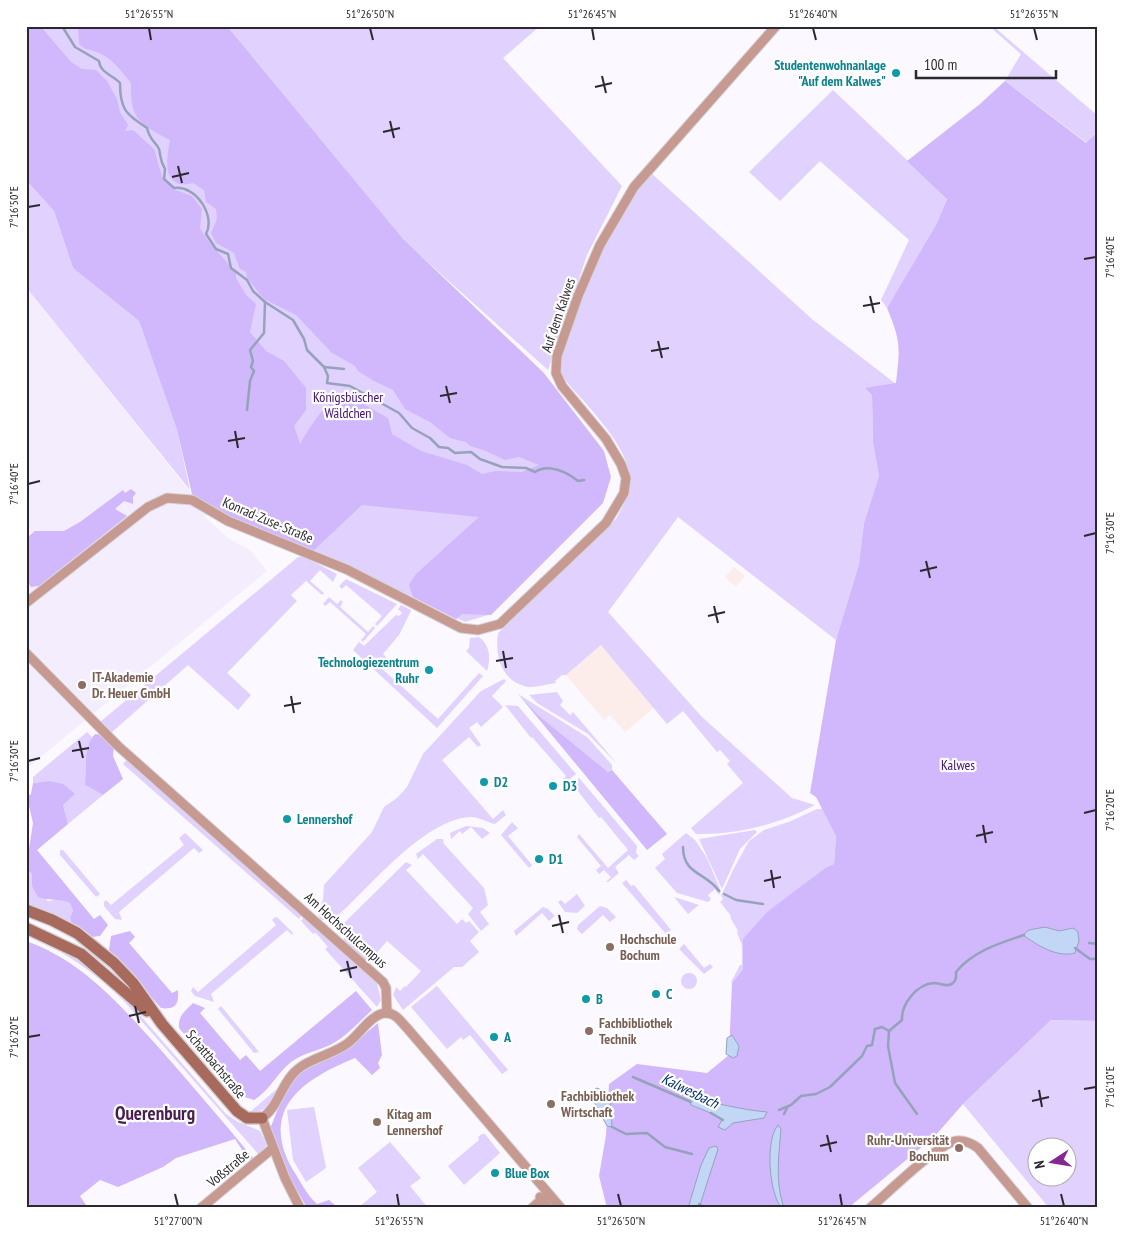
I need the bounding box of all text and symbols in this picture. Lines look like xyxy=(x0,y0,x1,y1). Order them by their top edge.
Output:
text: 51°26'55"N xyxy=(125,6,173,21)
text: 51°26'50"N xyxy=(346,6,394,21)
text: 51°26'45"N xyxy=(568,6,616,21)
text: 51°26'40"N xyxy=(789,6,837,21)
text: 51°26'35"N xyxy=(1010,6,1058,21)
scale bar xyxy=(916,48,1056,80)
text: 100 m xyxy=(924,55,957,74)
place label: Studentenwohnanlage "Auf dem Kalwes" xyxy=(774,56,886,90)
marker: Studentenwohnanlage "Auf dem Kalwes" xyxy=(890,67,902,79)
text: 7°16'50"E xyxy=(6,186,21,228)
text: 7°16'40"E xyxy=(1102,236,1117,278)
street label: Auf dem Kalwes xyxy=(537,275,579,354)
park label: Königsbüscher Wäldchen xyxy=(313,388,383,422)
text: 7°16'40"E xyxy=(6,463,21,505)
street label: Konrad-Zuse-Straße xyxy=(220,493,316,547)
text: 7°16'30"E xyxy=(1102,512,1117,554)
place label: Technologiezentrum Ruhr xyxy=(318,653,420,687)
marker: Technologiezentrum Ruhr xyxy=(423,664,435,676)
place label: IT-Akademie Dr. Heuer GmbH xyxy=(92,668,170,702)
marker: IT-Akademie Dr. Heuer GmbH xyxy=(76,679,88,691)
text: 7°16'30"E xyxy=(6,740,21,782)
park label: Kalwes xyxy=(941,756,975,774)
place label: D2 xyxy=(494,773,508,791)
marker: D2 xyxy=(478,776,490,788)
place label: D3 xyxy=(563,777,577,795)
marker: D3 xyxy=(547,780,559,792)
text: 7°16'20"E xyxy=(1102,789,1117,831)
place label: Lennershof xyxy=(297,810,354,828)
marker: Lennershof xyxy=(281,813,293,825)
place label: D1 xyxy=(549,850,563,868)
marker: D1 xyxy=(533,853,545,865)
street label: Am Hochschulcampus xyxy=(301,888,391,972)
place label: Hochschule Bochum xyxy=(620,930,677,964)
marker: Hochschule Bochum xyxy=(604,941,616,953)
place label: C xyxy=(666,985,673,1003)
marker: C xyxy=(650,988,662,1000)
place label: B xyxy=(596,990,603,1008)
marker: B xyxy=(580,993,592,1005)
place label: Fachbibliothek Technik xyxy=(599,1014,673,1048)
text: 7°16'20"E xyxy=(6,1016,21,1058)
marker: Fachbibliothek Technik xyxy=(583,1025,595,1037)
street label: Schattbachstraße xyxy=(182,1026,250,1102)
place label: A xyxy=(503,1028,512,1046)
marker: A xyxy=(488,1031,500,1043)
text: 7°16'10"E xyxy=(1102,1066,1117,1108)
water label: Kalwesbach xyxy=(659,1069,723,1113)
place label: Fachbibliothek Wirtschaft xyxy=(560,1087,635,1121)
marker: Fachbibliothek Wirtschaft xyxy=(545,1098,557,1110)
district label: Querenburg xyxy=(115,1101,195,1125)
place label: Kitag am Lennershof xyxy=(387,1105,444,1139)
marker: Kitag am Lennershof xyxy=(371,1116,383,1128)
place label: Ruhr-Universität Bochum xyxy=(867,1131,949,1165)
north arrow xyxy=(1026,1136,1076,1186)
marker: Ruhr-Universität Bochum xyxy=(953,1142,965,1154)
street label: Voßstraße xyxy=(203,1145,253,1191)
text: N xyxy=(1030,1159,1049,1170)
place label: Blue Box xyxy=(505,1164,550,1182)
marker: Blue Box xyxy=(489,1167,501,1179)
text: 51°27'00"N xyxy=(154,1213,202,1228)
text: 51°26'55"N xyxy=(375,1213,423,1228)
text: 51°26'50"N xyxy=(597,1213,645,1228)
text: 51°26'45"N xyxy=(818,1213,866,1228)
text: 51°26'40"N xyxy=(1040,1213,1088,1228)

